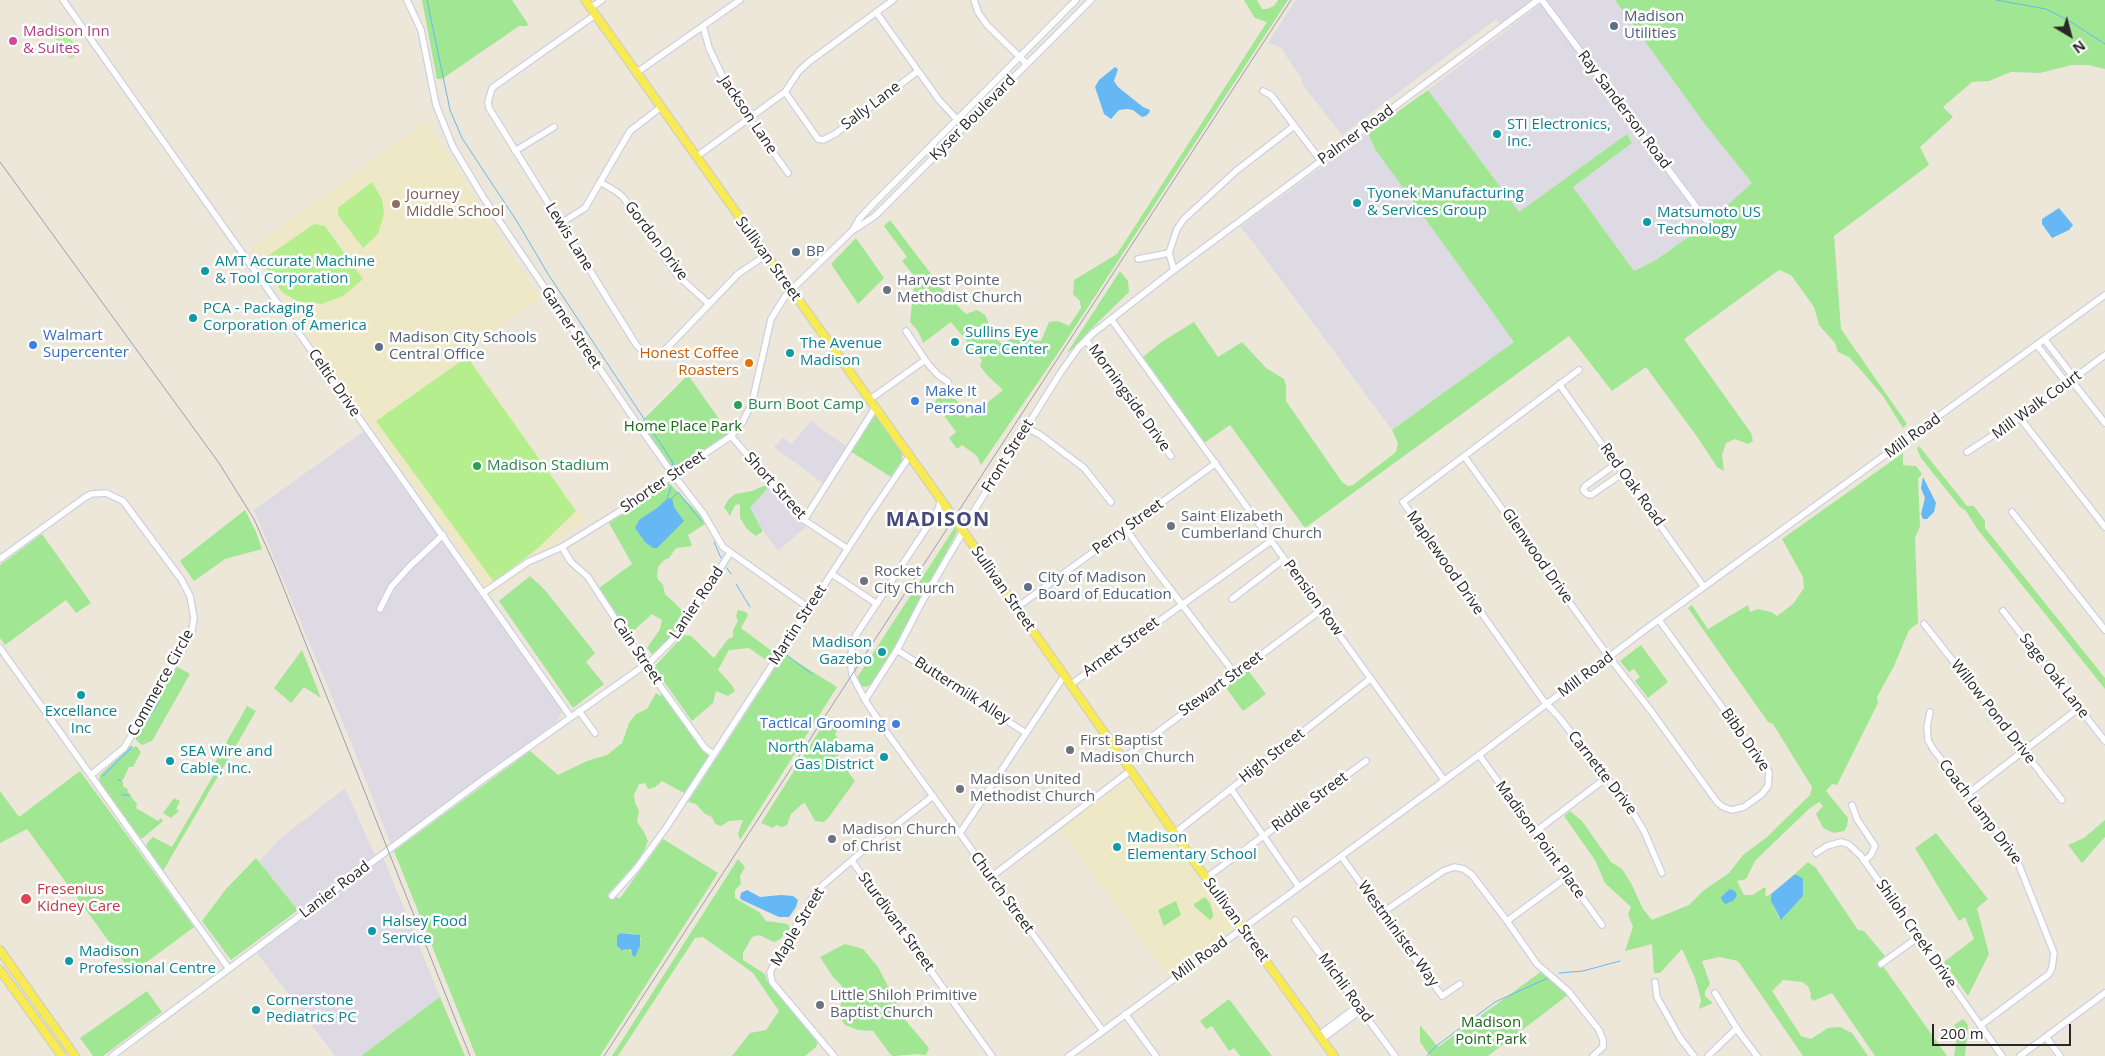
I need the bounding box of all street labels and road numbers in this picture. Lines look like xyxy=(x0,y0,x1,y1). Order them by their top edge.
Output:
street label: Ray Sanderson Road xyxy=(1574,47,1674,173)
street label: Kyser Boulevard xyxy=(926,71,1020,165)
street label: Jackson Lane xyxy=(715,72,781,158)
street label: Sally Lane xyxy=(838,78,904,134)
street label: Palmer Road xyxy=(1315,101,1397,169)
street label: Gordon Drive xyxy=(621,198,691,284)
street label: Lewis Lane xyxy=(541,200,597,274)
street label: Sullivan Street xyxy=(731,213,805,305)
street label: Garner Street xyxy=(537,284,605,372)
street label: Morningside Drive xyxy=(1084,341,1174,455)
street label: Celtic Drive xyxy=(304,346,364,420)
street label: Mill Walk Court xyxy=(1989,367,2085,443)
street label: Mill Road xyxy=(1882,410,1944,462)
street label: Front Street xyxy=(978,416,1038,496)
street label: Red Oak Road xyxy=(1596,440,1668,530)
street label: Shorter Street xyxy=(617,447,709,517)
street label: Short Street xyxy=(740,449,810,523)
street label: Perry Street xyxy=(1089,495,1167,559)
street label: Glenwood Drive xyxy=(1498,505,1576,607)
street label: Maplewood Drive xyxy=(1402,508,1488,618)
street label: Sullivan Street xyxy=(967,543,1039,635)
street label: Pension Row xyxy=(1279,556,1347,640)
street label: Lanier Road xyxy=(666,563,728,643)
street label: Martin Street xyxy=(765,581,831,669)
street label: Arnett Street xyxy=(1079,613,1163,681)
street label: Cain Street xyxy=(608,614,666,688)
street label: Commerce Circle xyxy=(124,627,198,739)
street label: Sage Oak Lane xyxy=(2015,630,2093,722)
street label: Stewart Street xyxy=(1176,648,1266,720)
street label: Mill Road xyxy=(1555,648,1617,702)
street label: Buttermilk Alley xyxy=(911,653,1013,729)
street label: Willow Pond Drive xyxy=(1947,657,2039,767)
street label: Bibb Drive xyxy=(1717,705,1773,775)
street label: High Street xyxy=(1236,725,1308,787)
street label: Carnette Drive xyxy=(1564,728,1640,818)
street label: Coach Lamp Drive xyxy=(1935,756,2025,868)
street label: Riddle Street xyxy=(1269,768,1351,836)
street label: Madison Point Place xyxy=(1491,778,1589,902)
street label: Church Street xyxy=(966,849,1038,937)
street label: Lanier Road xyxy=(296,858,374,922)
street label: Sturdivant Street xyxy=(854,869,938,975)
street label: Sullivan Street xyxy=(1199,874,1273,966)
street label: Shiloh Creek Drive xyxy=(1872,876,1960,992)
street label: Westminister Way xyxy=(1354,878,1442,990)
street label: Maple Street xyxy=(767,884,829,970)
street label: Mill Road xyxy=(1169,933,1231,985)
street label: Michli Road xyxy=(1314,950,1376,1026)

